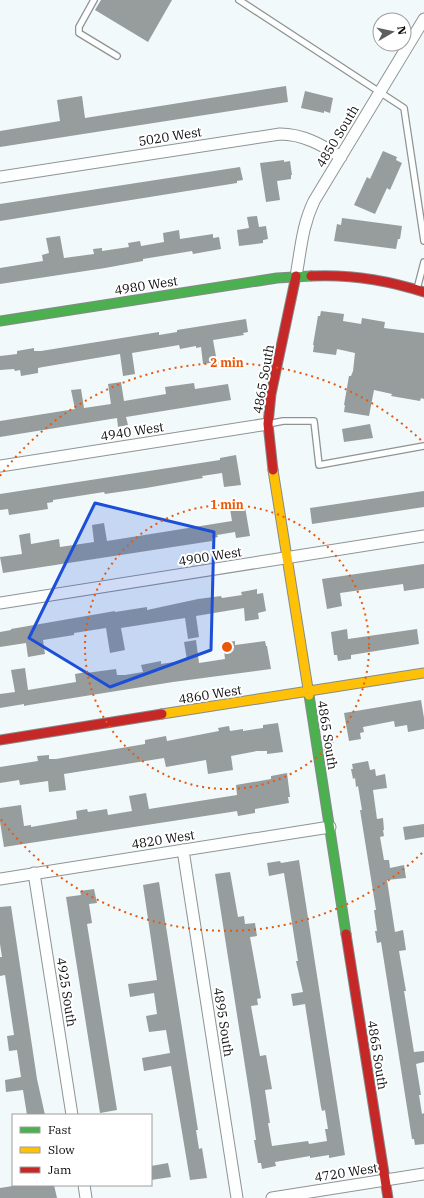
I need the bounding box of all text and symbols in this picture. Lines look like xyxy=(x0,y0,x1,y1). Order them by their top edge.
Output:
north arrow xyxy=(372,12,412,52)
text: N xyxy=(394,25,410,36)
street label: 4850 South xyxy=(312,102,363,171)
street label: 5020 West xyxy=(137,123,203,150)
street label: 4980 West xyxy=(113,272,179,299)
street label: 4865 South xyxy=(249,343,278,415)
text: 2 min xyxy=(210,355,244,370)
street label: 4940 West xyxy=(99,418,165,445)
text: 1 min xyxy=(210,497,244,512)
street label: 4900 West xyxy=(177,543,243,570)
centre of rings xyxy=(220,640,234,654)
street label: 4860 West xyxy=(177,681,243,708)
street label: 4865 South xyxy=(314,699,341,771)
street label: 4820 West xyxy=(130,826,196,853)
street label: 4925 South xyxy=(53,956,80,1028)
street label: 4895 South xyxy=(210,986,237,1058)
street label: 4865 South xyxy=(364,1019,391,1091)
legend xyxy=(12,1114,152,1186)
text: Fast xyxy=(48,1122,72,1137)
text: Slow xyxy=(48,1142,75,1157)
street label: 4720 West xyxy=(313,1159,379,1186)
text: Jam xyxy=(48,1162,72,1177)

